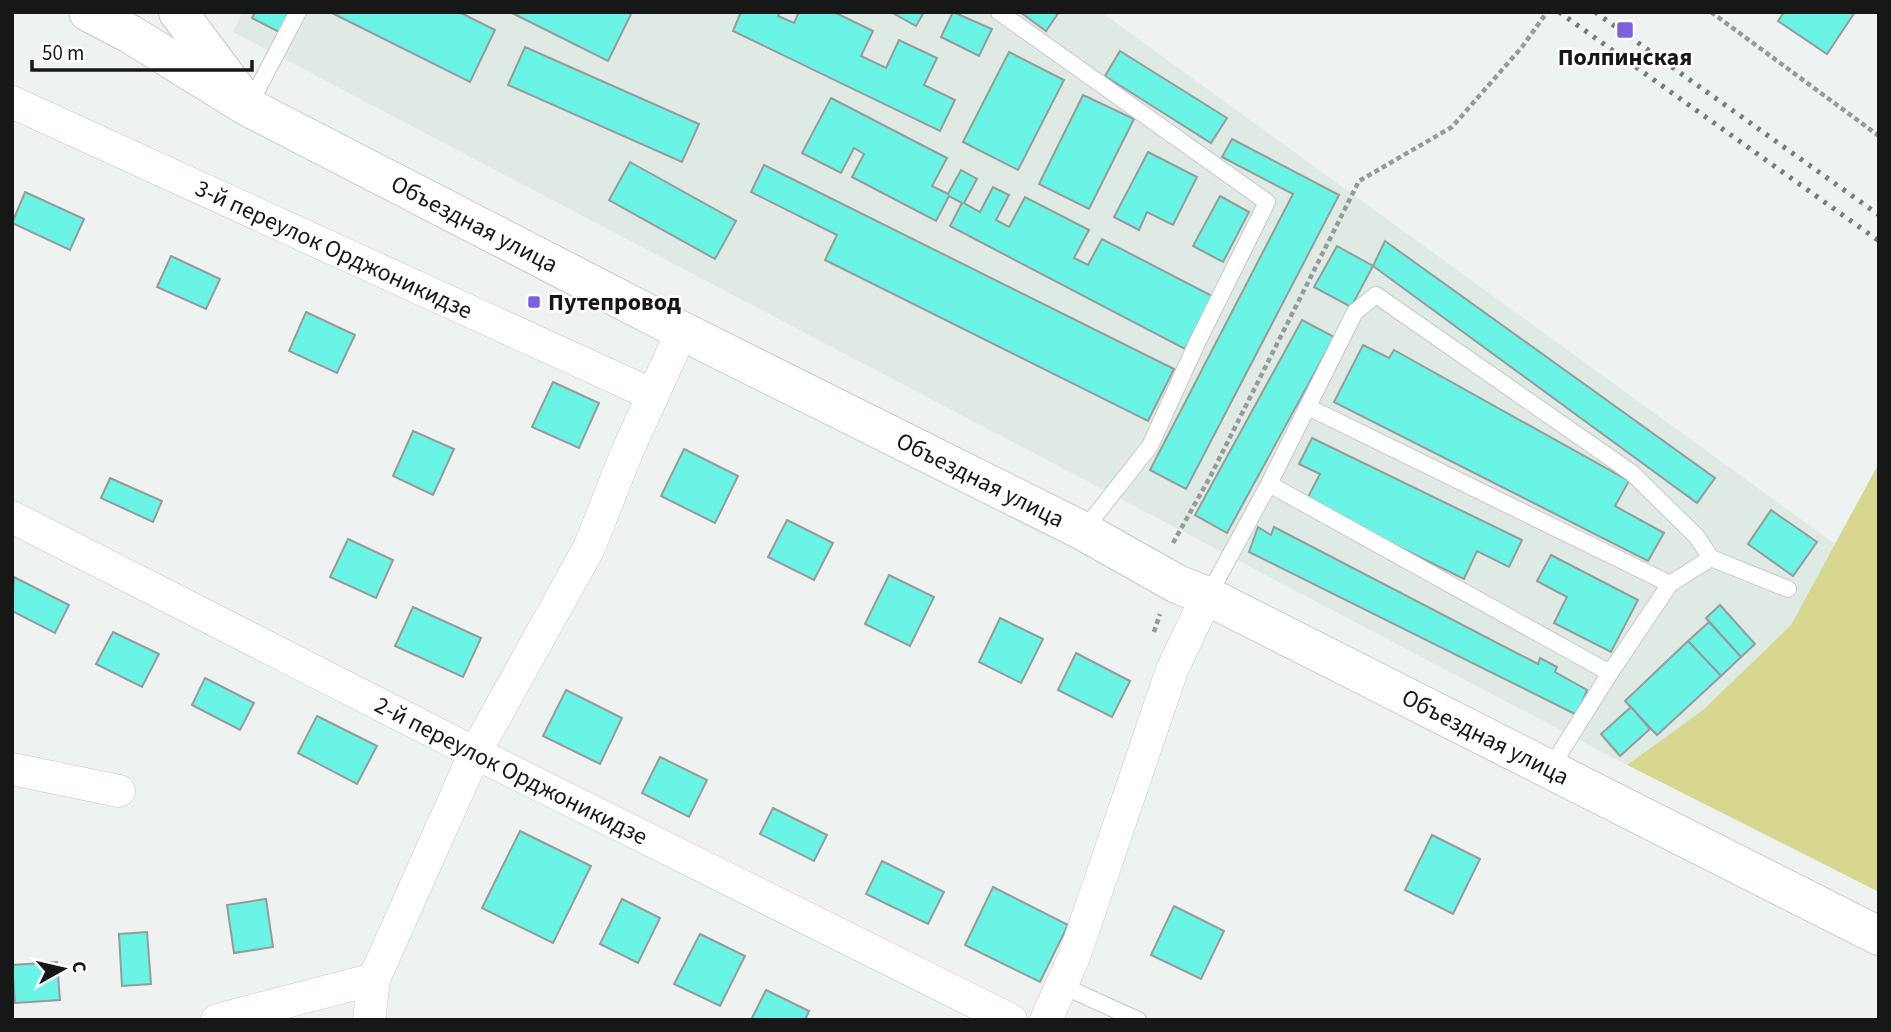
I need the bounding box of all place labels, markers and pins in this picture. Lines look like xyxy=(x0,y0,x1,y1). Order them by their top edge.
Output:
marker: Полпинская xyxy=(1615,20,1635,40)
place label: Полпинская xyxy=(1558,40,1692,75)
place label: Путепровод xyxy=(548,285,681,320)
marker: Путепровод xyxy=(526,294,542,310)

